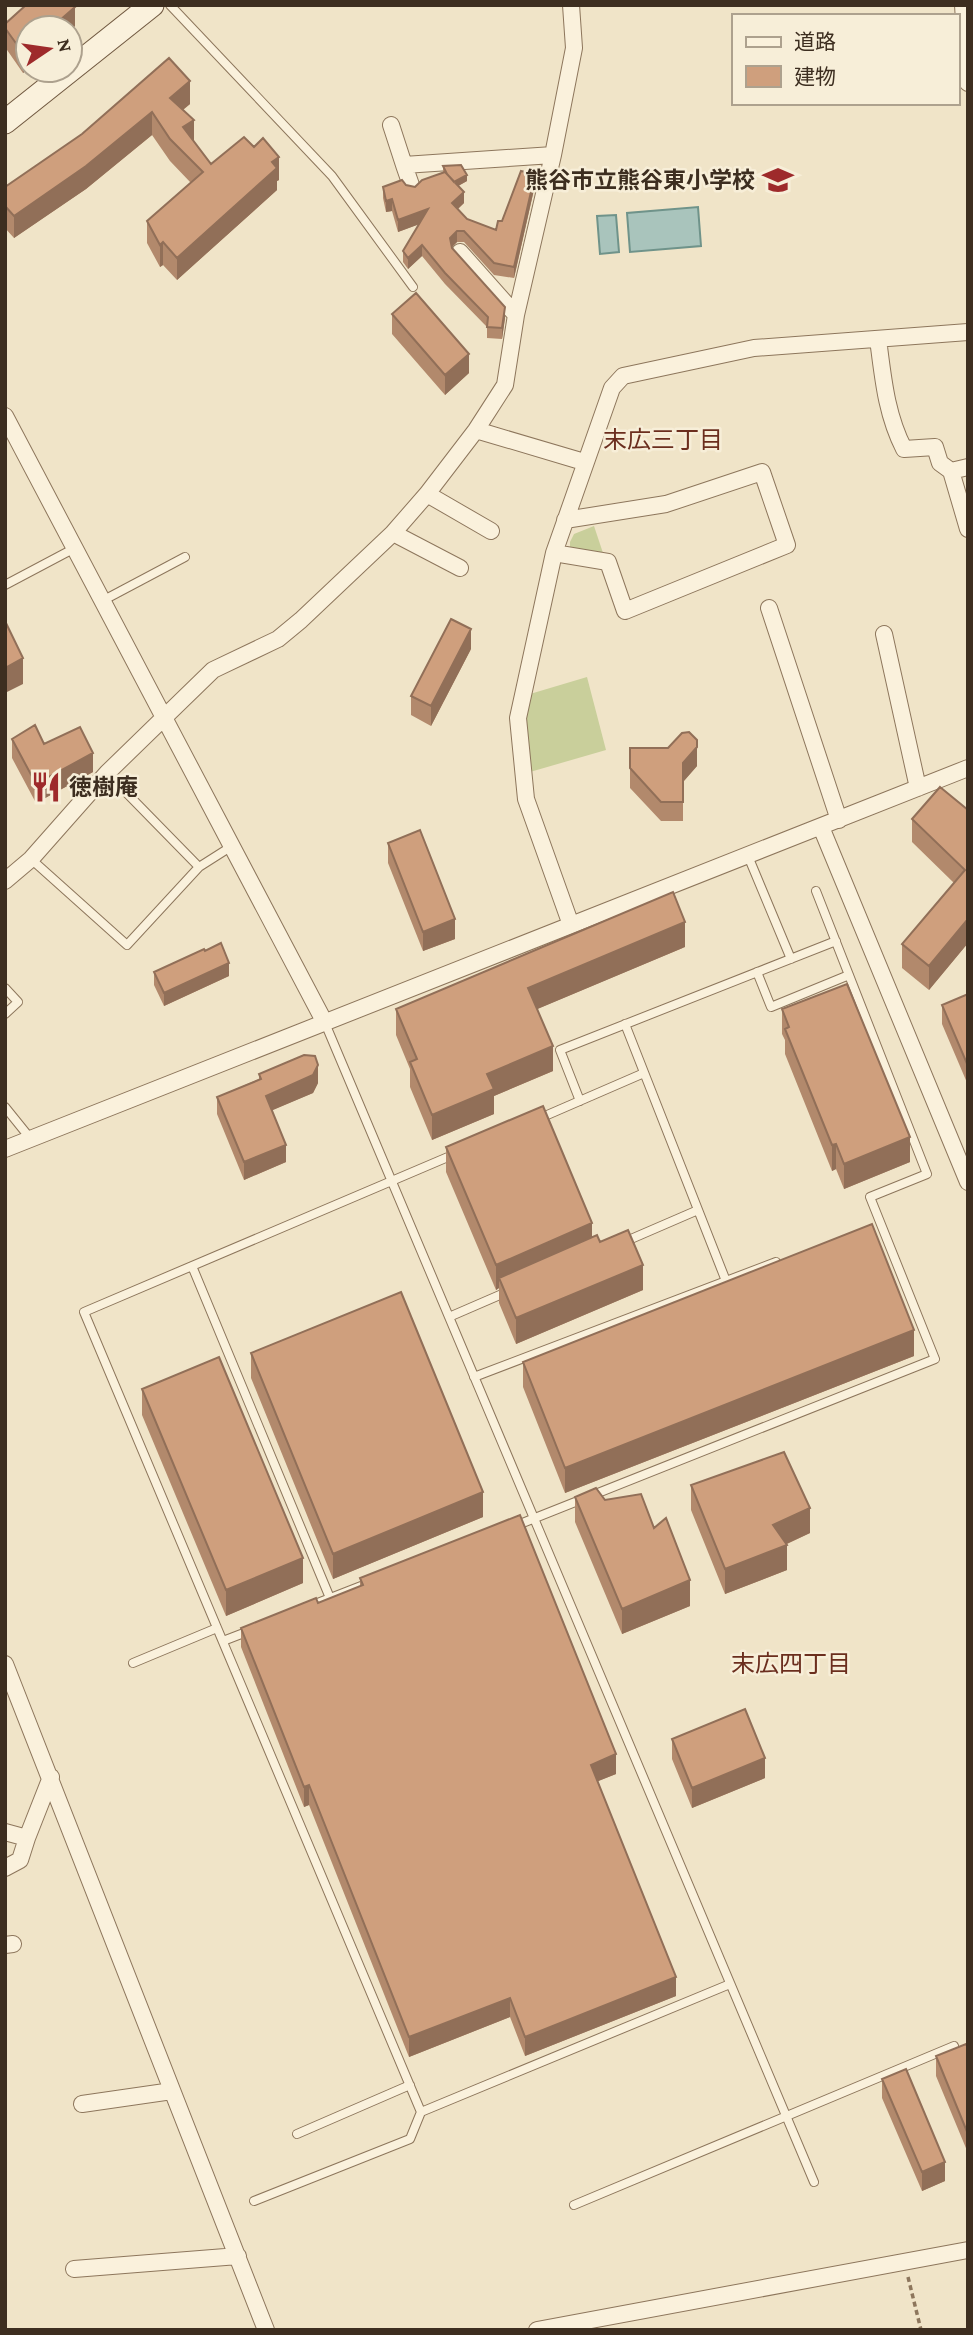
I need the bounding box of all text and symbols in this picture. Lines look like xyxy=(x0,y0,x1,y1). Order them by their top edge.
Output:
north arrow xyxy=(14,14,84,84)
legend xyxy=(732,14,959,105)
text: 道路 xyxy=(794,30,836,54)
text: N xyxy=(53,37,77,54)
text: 建物 xyxy=(794,65,836,89)
school or university icon: 熊谷市立熊谷東小学校 xyxy=(761,163,795,197)
place label: 熊谷市立熊谷東小学校 xyxy=(525,167,755,193)
district label: 末広三丁目 xyxy=(603,426,723,453)
restaurant icon: 徳樹庵 xyxy=(29,770,63,804)
place label: 徳樹庵 xyxy=(69,774,138,800)
district label: 末広四丁目 xyxy=(731,1650,851,1677)

